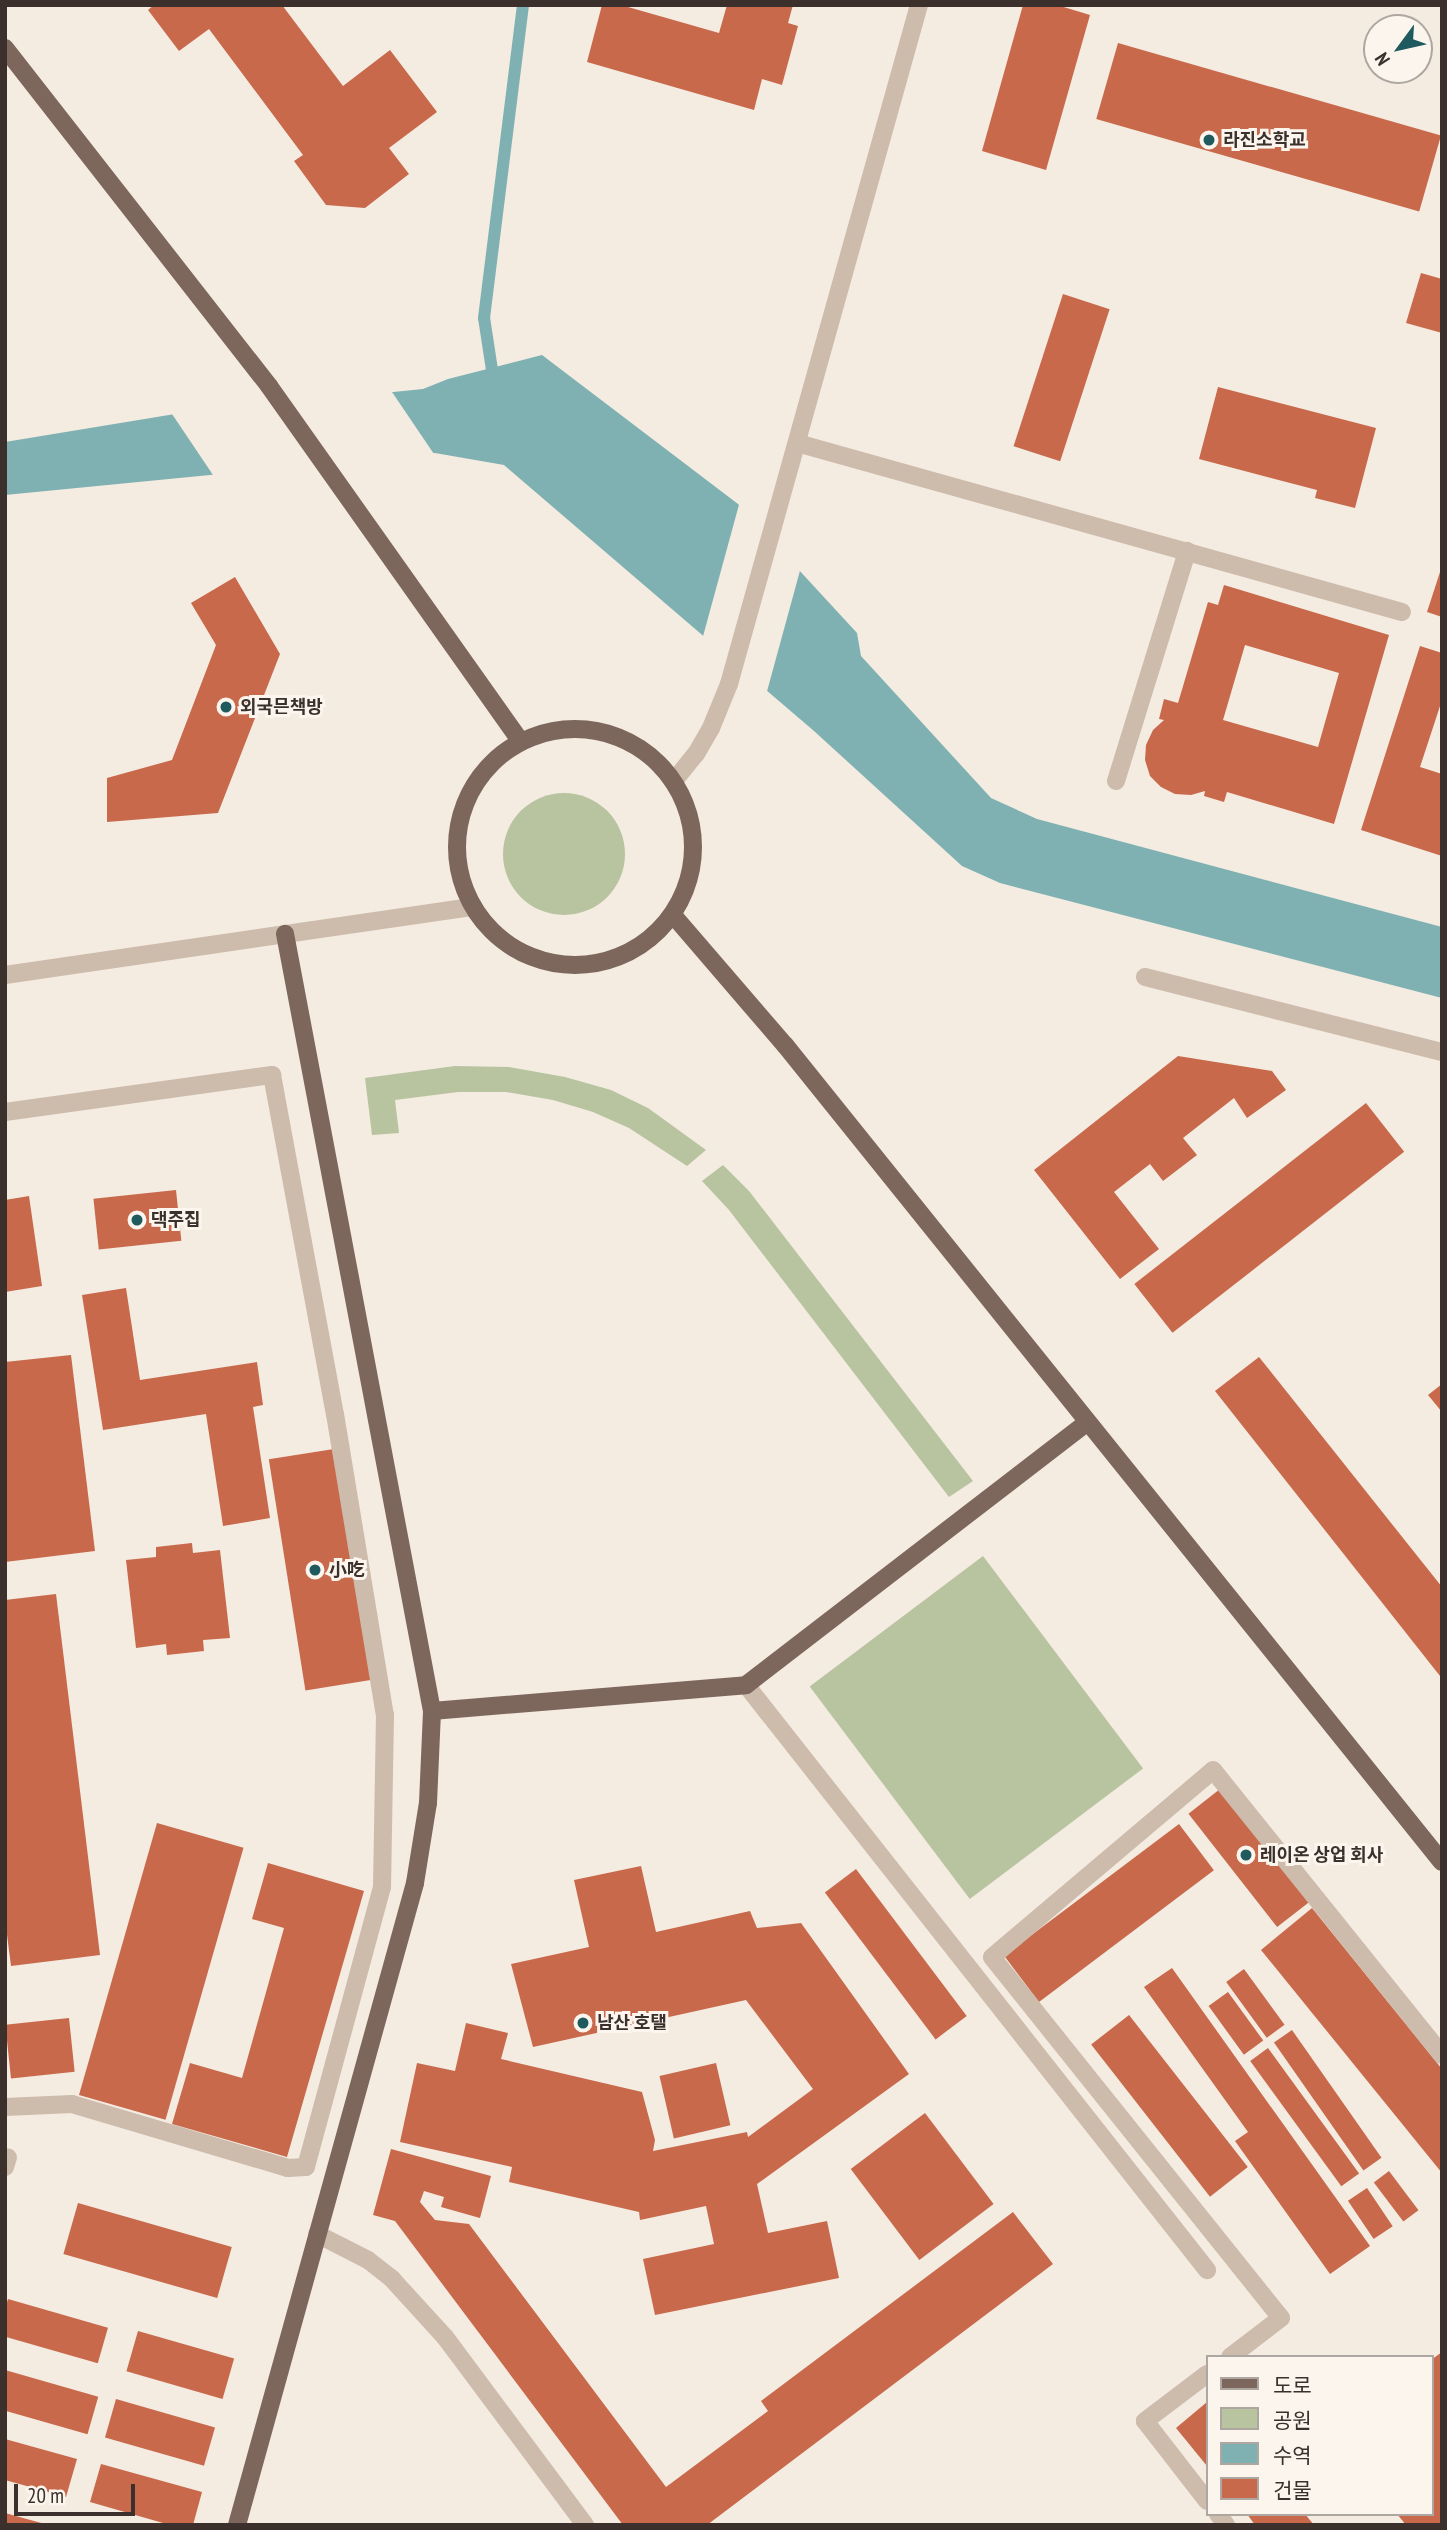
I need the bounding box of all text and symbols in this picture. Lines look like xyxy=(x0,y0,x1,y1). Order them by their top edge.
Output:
north arrow xyxy=(1363,14,1433,84)
text: N xyxy=(1369,49,1395,70)
place label: 라진소학교 xyxy=(1223,129,1306,151)
marker: 라진소학교 xyxy=(1201,132,1217,148)
place label: 외국믄책방 xyxy=(240,696,323,718)
marker: 외국믄책방 xyxy=(218,699,234,715)
place label: 댁주집 xyxy=(151,1209,201,1231)
marker: 댁주집 xyxy=(129,1212,145,1228)
place label: 小吃 xyxy=(329,1559,365,1581)
marker: 小吃 xyxy=(307,1562,323,1578)
place label: 레이온 상업 회사 xyxy=(1260,1844,1383,1866)
marker: 레이온 상업 회사 xyxy=(1238,1847,1254,1863)
place label: 남산 호탤 xyxy=(597,2012,667,2034)
marker: 남산 호탤 xyxy=(575,2015,591,2031)
legend xyxy=(1206,2355,1433,2516)
text: 도로 xyxy=(1273,2372,1312,2399)
text: 공원 xyxy=(1273,2407,1312,2434)
text: 수역 xyxy=(1273,2442,1312,2469)
scale bar xyxy=(18,2470,138,2514)
text: 건물 xyxy=(1273,2477,1312,2504)
text: 20 m xyxy=(27,2482,64,2509)

